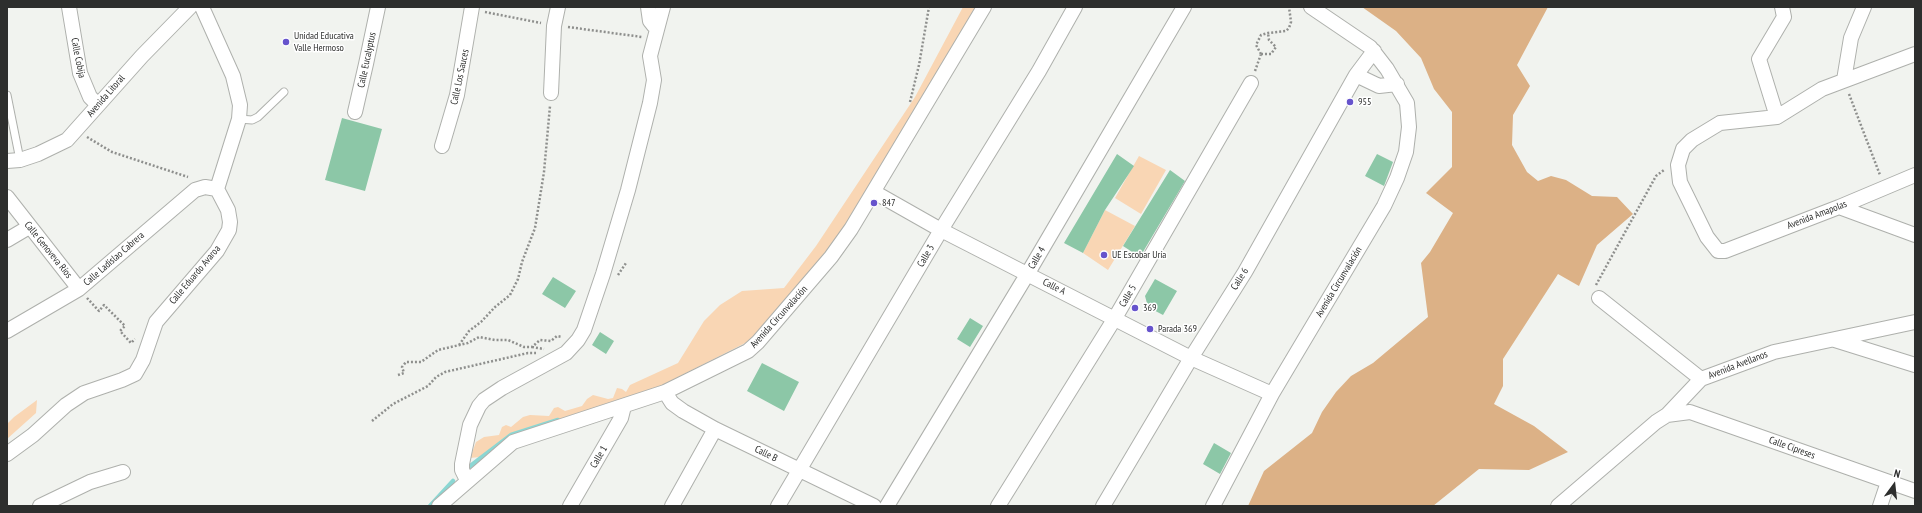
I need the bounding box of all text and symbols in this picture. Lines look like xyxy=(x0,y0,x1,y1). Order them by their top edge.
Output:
place label: Unidad Educativa Valle Hermoso xyxy=(294,30,354,54)
street label: Calle Eucalyptus xyxy=(355,31,379,89)
street label: Calle Cobija xyxy=(68,37,88,79)
marker: Unidad Educativa Valle Hermoso xyxy=(281,37,291,47)
street label: Calle Los Sauces xyxy=(448,48,472,106)
street label: Avenida Litoral xyxy=(84,73,128,119)
place label: 955 xyxy=(1358,96,1371,108)
marker: 955 xyxy=(1345,97,1355,107)
place label: 847 xyxy=(882,197,895,209)
marker: 847 xyxy=(869,198,879,208)
street label: Avenida Amapolas xyxy=(1785,198,1849,232)
street label: Calle Genoveva Ríos xyxy=(21,219,75,281)
street label: Calle Ladislao Cabrera xyxy=(81,229,147,289)
street label: Calle Eduardo Avaroa xyxy=(167,243,223,307)
street label: Calle 3 xyxy=(915,243,937,269)
street label: Calle 4 xyxy=(1026,245,1048,271)
street label: Avenida Circunvalación xyxy=(1313,245,1365,319)
place label: UE Escobar Uría xyxy=(1112,249,1166,261)
marker: UE Escobar Uría xyxy=(1099,250,1109,260)
street label: Calle 6 xyxy=(1229,266,1251,292)
street label: Calle A xyxy=(1041,276,1067,298)
street label: Avenida Circunvalación xyxy=(748,283,810,351)
street label: Calle 5 xyxy=(1117,283,1139,309)
place label: 369 xyxy=(1143,302,1156,314)
marker: 369 xyxy=(1130,303,1140,313)
place label: Parada 369 xyxy=(1158,323,1197,335)
marker: Parada 369 xyxy=(1145,324,1155,334)
street label: Avenida Avellanos xyxy=(1707,348,1769,382)
street label: Calle Cipreses xyxy=(1767,434,1817,462)
street label: Calle B xyxy=(753,443,779,465)
street label: Calle 1 xyxy=(588,444,610,470)
north arrow xyxy=(1874,465,1914,505)
text: N xyxy=(1892,466,1902,481)

